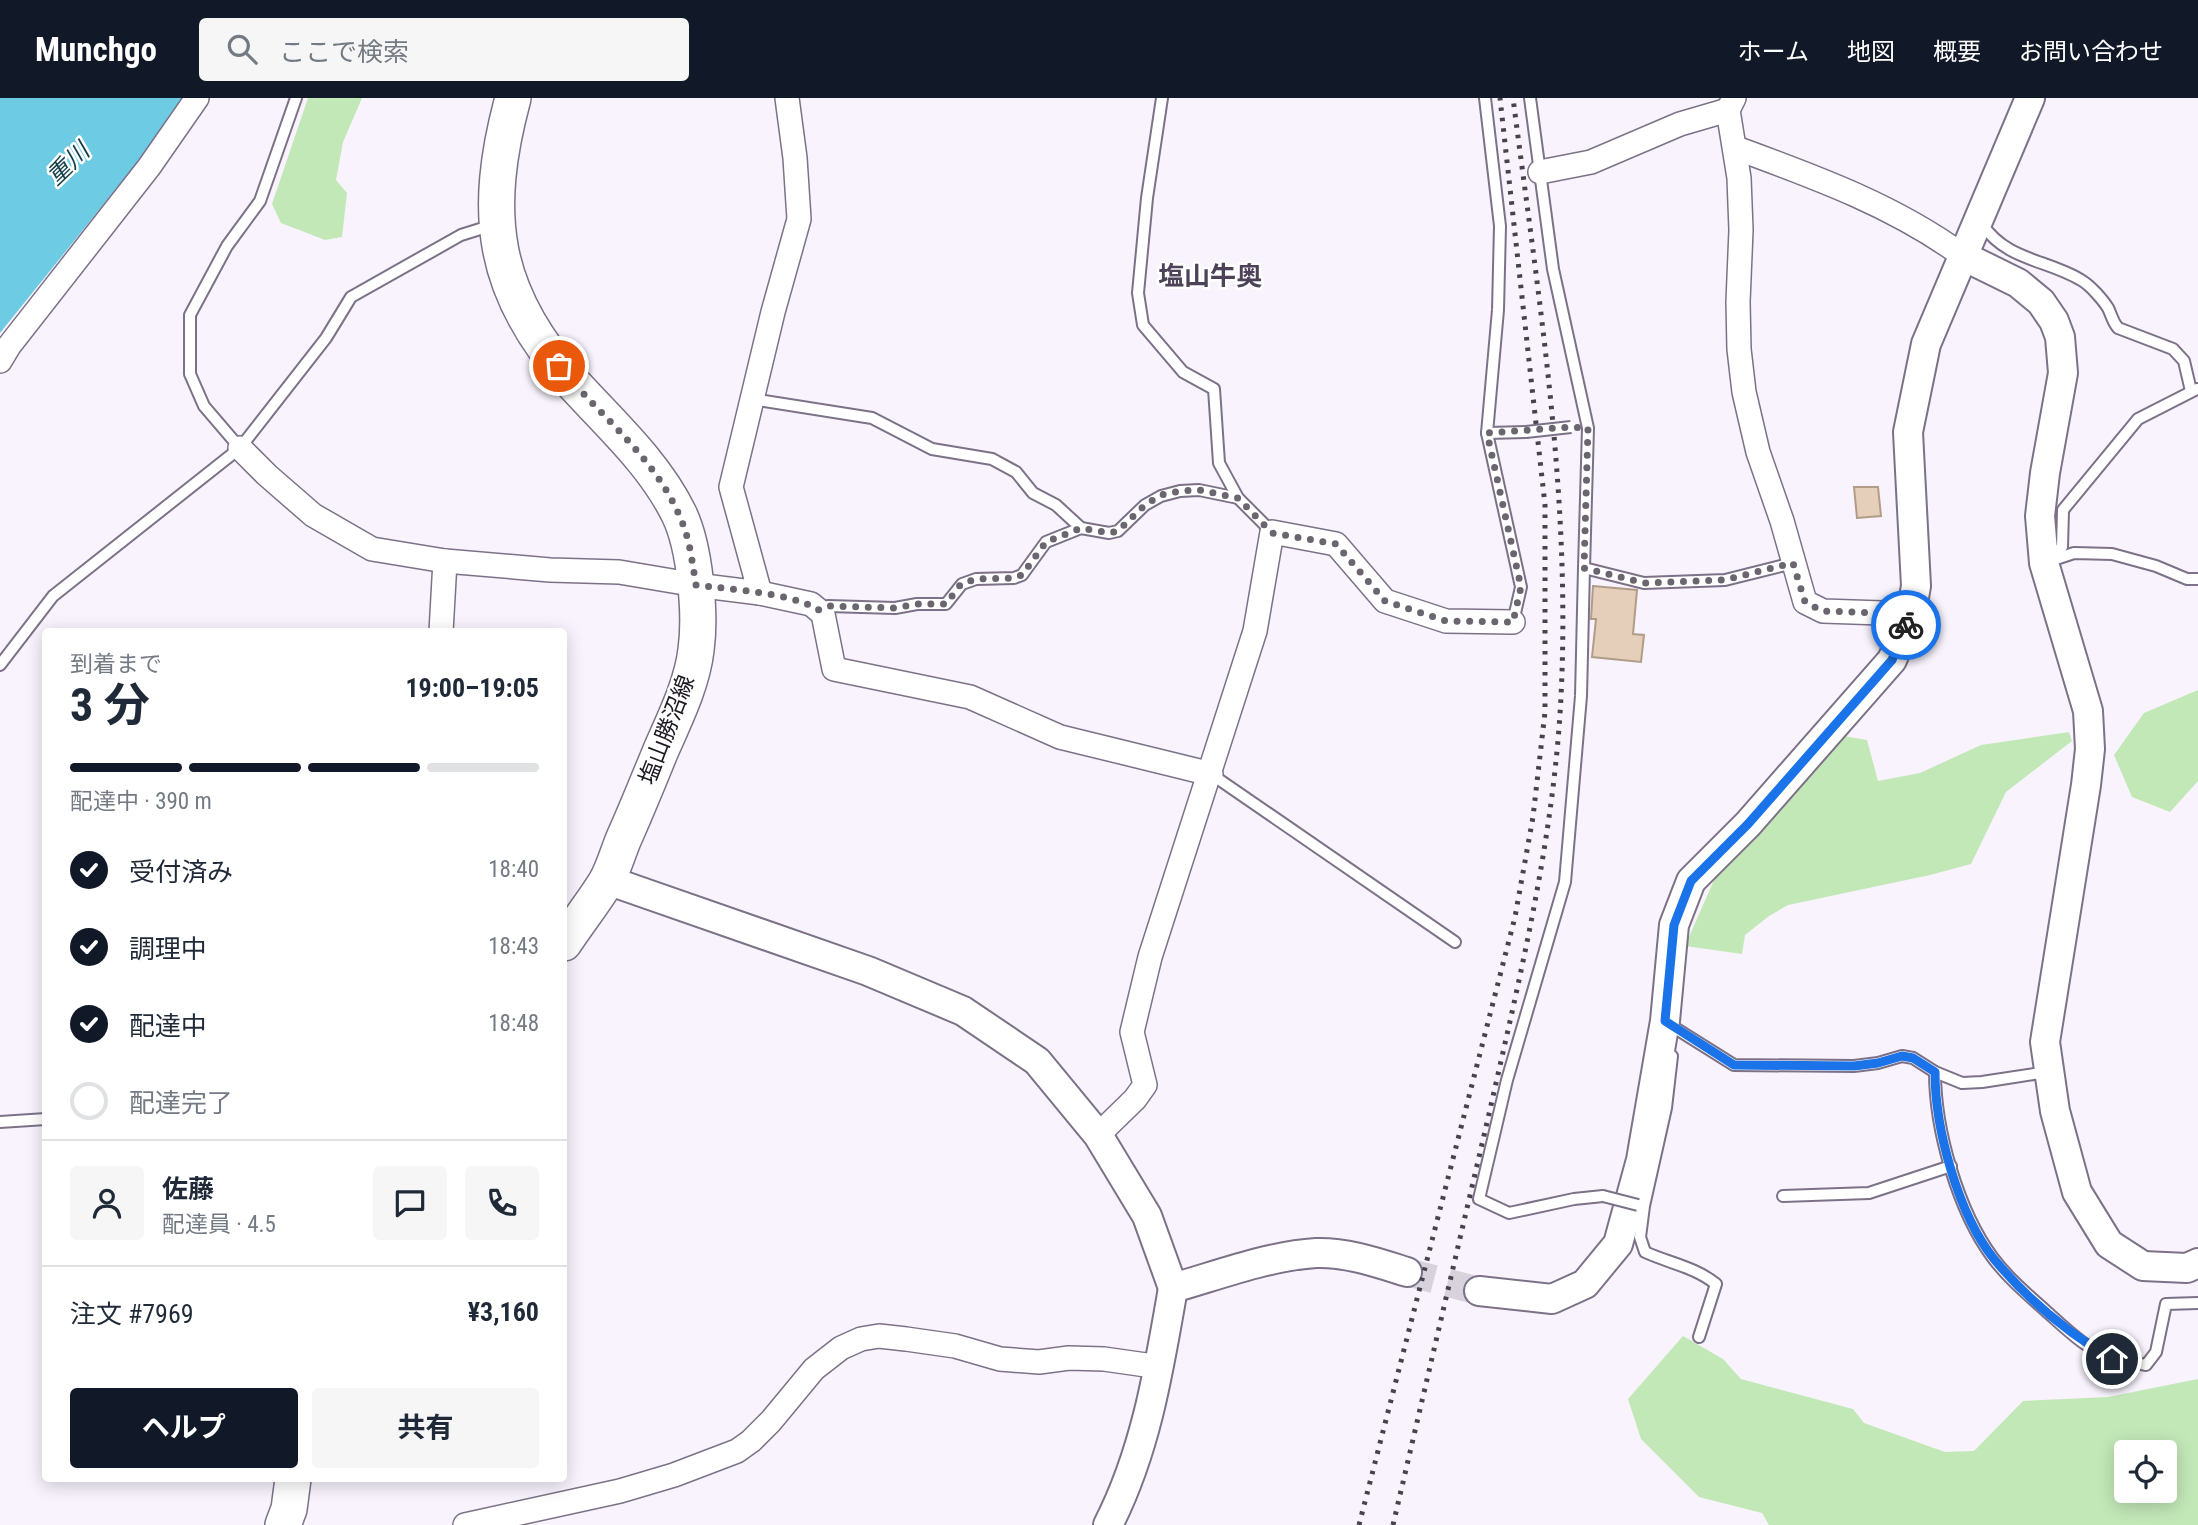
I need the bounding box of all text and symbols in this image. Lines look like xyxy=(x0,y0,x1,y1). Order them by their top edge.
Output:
search box xyxy=(199,18,689,81)
text: Munchgo xyxy=(35,30,157,69)
icon: search xyxy=(223,30,261,68)
text: ここで検索 xyxy=(279,37,409,67)
text: ホーム xyxy=(1738,38,1809,66)
text: 地図 xyxy=(1847,38,1895,66)
text: 概要 xyxy=(1933,38,1981,66)
text: お問い合わせ xyxy=(2019,38,2163,66)
water label: 重川 xyxy=(41,135,97,191)
district label: 塩山牛奥 xyxy=(1158,261,1262,291)
pin xyxy=(529,336,589,396)
icon: bag xyxy=(540,347,578,385)
courier xyxy=(1871,590,1941,660)
icon: bike xyxy=(1887,606,1925,644)
text: 到着まで xyxy=(70,651,162,678)
street label: 塩山勝沼線 xyxy=(634,671,700,789)
text: 19:00–19:05 xyxy=(405,673,539,703)
text: 3 分 xyxy=(70,678,150,732)
text: 配達中 · 390 m xyxy=(70,788,212,815)
icon: check xyxy=(70,851,108,889)
text: 18:40 xyxy=(488,856,539,883)
text: 受付済み xyxy=(129,857,233,887)
icon: check xyxy=(70,928,108,966)
text: 18:43 xyxy=(488,933,539,960)
text: 調理中 xyxy=(129,934,207,964)
icon: check xyxy=(70,1005,108,1043)
text: 18:48 xyxy=(488,1010,539,1037)
text: 配達中 xyxy=(129,1011,207,1041)
text: 配達完了 xyxy=(129,1088,233,1118)
button: person xyxy=(70,1166,144,1240)
button: chat xyxy=(373,1166,447,1240)
button: phone xyxy=(465,1166,539,1240)
text: 佐藤 xyxy=(162,1174,214,1204)
text: 配達員 · 4.5 xyxy=(162,1211,276,1238)
text: ¥3,160 xyxy=(468,1297,539,1327)
text: 注文 #7969 xyxy=(70,1299,194,1329)
pin xyxy=(2082,1329,2142,1389)
icon: home xyxy=(2093,1340,2131,1378)
button: ヘルプ xyxy=(70,1388,298,1468)
button: 共有 xyxy=(312,1388,539,1468)
map controls xyxy=(2114,1440,2177,1503)
button: locate xyxy=(2114,1440,2177,1503)

